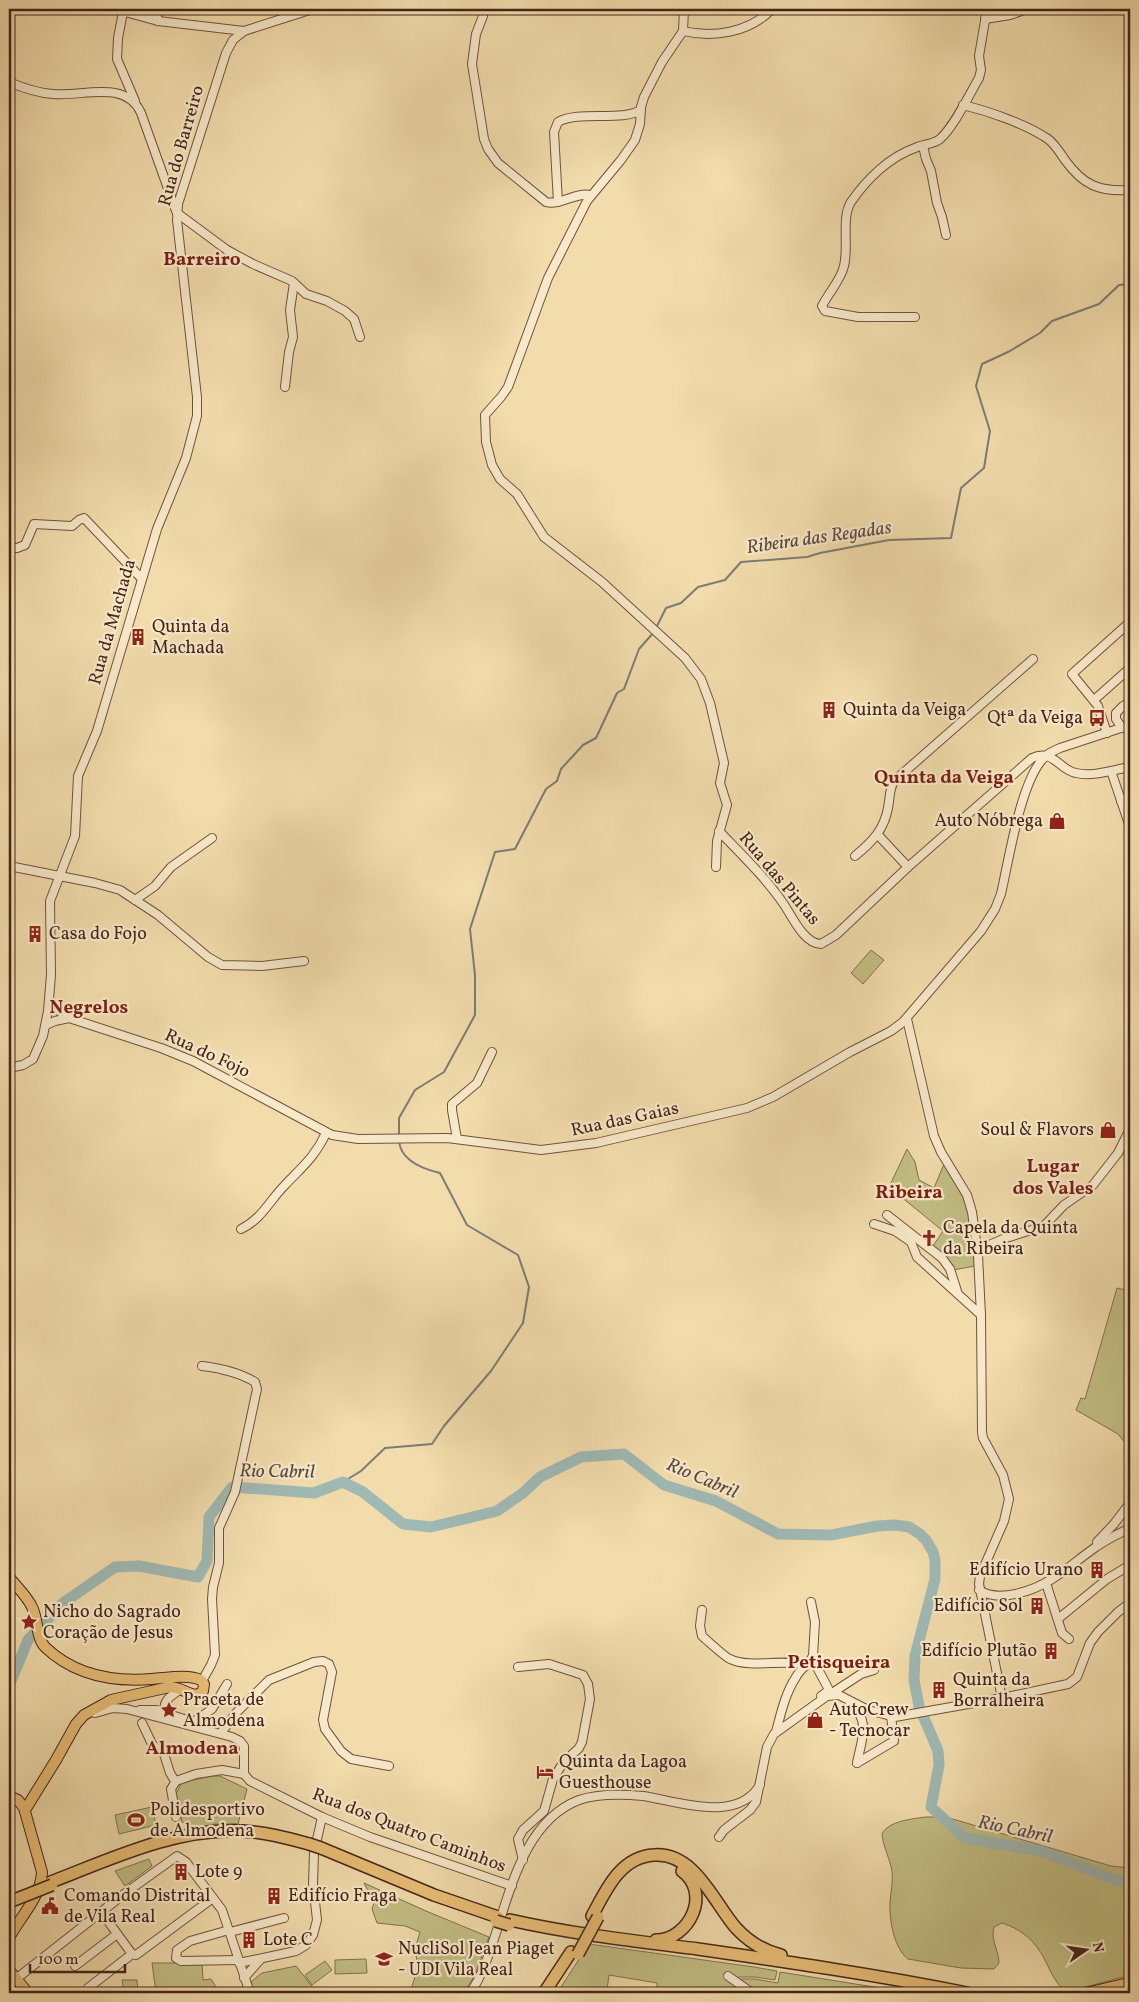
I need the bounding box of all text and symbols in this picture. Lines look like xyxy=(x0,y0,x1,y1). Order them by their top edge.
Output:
street label: Rua do Barreiro xyxy=(153,83,211,209)
district label: Barreiro xyxy=(163,247,241,273)
water label: Ribeira das Regadas xyxy=(745,515,893,561)
street label: Rua da Machada xyxy=(83,556,143,688)
place label: Quinta da Machada xyxy=(152,615,230,661)
building icon: Quinta da Machada xyxy=(128,627,148,647)
place label: Quinta da Veiga xyxy=(843,698,966,723)
building icon: Quinta da Veiga xyxy=(819,700,839,720)
place label: Qtª da Veiga xyxy=(987,706,1083,731)
bus stop icon: Qtª da Veiga xyxy=(1087,708,1107,728)
district label: Quinta da Veiga xyxy=(874,765,1014,791)
place label: Auto Nóbrega xyxy=(934,809,1043,834)
shop icon: Auto Nóbrega xyxy=(1047,811,1067,831)
street label: Rua das Pintas xyxy=(732,827,826,931)
place label: Casa do Fojo xyxy=(49,922,147,947)
building icon: Casa do Fojo xyxy=(25,924,45,944)
district label: Negrelos xyxy=(50,995,129,1021)
street label: Rua do Fojo xyxy=(160,1023,254,1085)
street label: Rua das Gaias xyxy=(569,1096,681,1144)
place label: Soul & Flavors xyxy=(980,1118,1094,1143)
shop icon: Soul & Flavors xyxy=(1098,1120,1118,1140)
district label: Lugar dos Vales xyxy=(1012,1154,1094,1202)
district label: Ribeira xyxy=(875,1180,943,1206)
place label: Capela da Quinta da Ribeira xyxy=(943,1216,1078,1262)
church icon: Capela da Quinta da Ribeira xyxy=(919,1228,939,1248)
water label: Rio Cabril xyxy=(662,1452,742,1506)
water label: Rio Cabril xyxy=(239,1458,315,1486)
place label: Edifício Urano xyxy=(969,1558,1083,1583)
building icon: Edifício Urano xyxy=(1087,1560,1107,1580)
place label: Edifício Sol xyxy=(933,1594,1023,1619)
building icon: Edifício Sol xyxy=(1027,1596,1047,1616)
place label: Nicho do Sagrado Coração de Jesus xyxy=(43,1600,181,1646)
place icon: Nicho do Sagrado Coração de Jesus xyxy=(19,1612,39,1632)
place label: Edifício Plutão xyxy=(921,1639,1037,1664)
building icon: Edifício Plutão xyxy=(1041,1641,1061,1661)
district label: Petisqueira xyxy=(788,1650,890,1676)
place label: Quinta da Borralheira xyxy=(953,1668,1044,1714)
building icon: Quinta da Borralheira xyxy=(929,1680,949,1700)
place label: Praceta de Almodena xyxy=(183,1688,265,1734)
place label: AutoCrew - Tecnocar xyxy=(829,1698,910,1744)
place icon: Praceta de Almodena xyxy=(159,1700,179,1720)
shop icon: AutoCrew - Tecnocar xyxy=(805,1710,825,1730)
district label: Almodena xyxy=(145,1736,239,1762)
place label: Quinta da Lagoa Guesthouse xyxy=(559,1750,687,1796)
hotel icon: Quinta da Lagoa Guesthouse xyxy=(535,1762,555,1782)
street label: Rua dos Quatro Caminhos xyxy=(308,1782,510,1880)
place label: Polidesportivo de Almodena xyxy=(150,1798,265,1844)
water label: Rio Cabril xyxy=(975,1809,1055,1851)
sports icon: Polidesportivo de Almodena xyxy=(126,1810,146,1830)
place label: Lote 9 xyxy=(195,1860,242,1885)
building icon: Lote 9 xyxy=(171,1862,191,1882)
place label: Comando Distrital de Vila Real xyxy=(64,1884,211,1930)
place label: Edifício Fraga xyxy=(288,1884,397,1909)
building icon: Edifício Fraga xyxy=(264,1886,284,1906)
public building icon: Comando Distrital de Vila Real xyxy=(40,1896,60,1916)
north arrow xyxy=(1062,1924,1112,1974)
place label: Lote C xyxy=(263,1928,313,1953)
building icon: Lote C xyxy=(239,1930,259,1950)
place label: NucliSol Jean Piaget - UDI Vila Real xyxy=(398,1937,555,1983)
text: N xyxy=(1087,1940,1108,1955)
scale bar xyxy=(30,1942,125,1974)
school or university icon: NucliSol Jean Piaget - UDI Vila Real xyxy=(374,1949,394,1969)
text: 100 m xyxy=(38,1950,78,1971)

